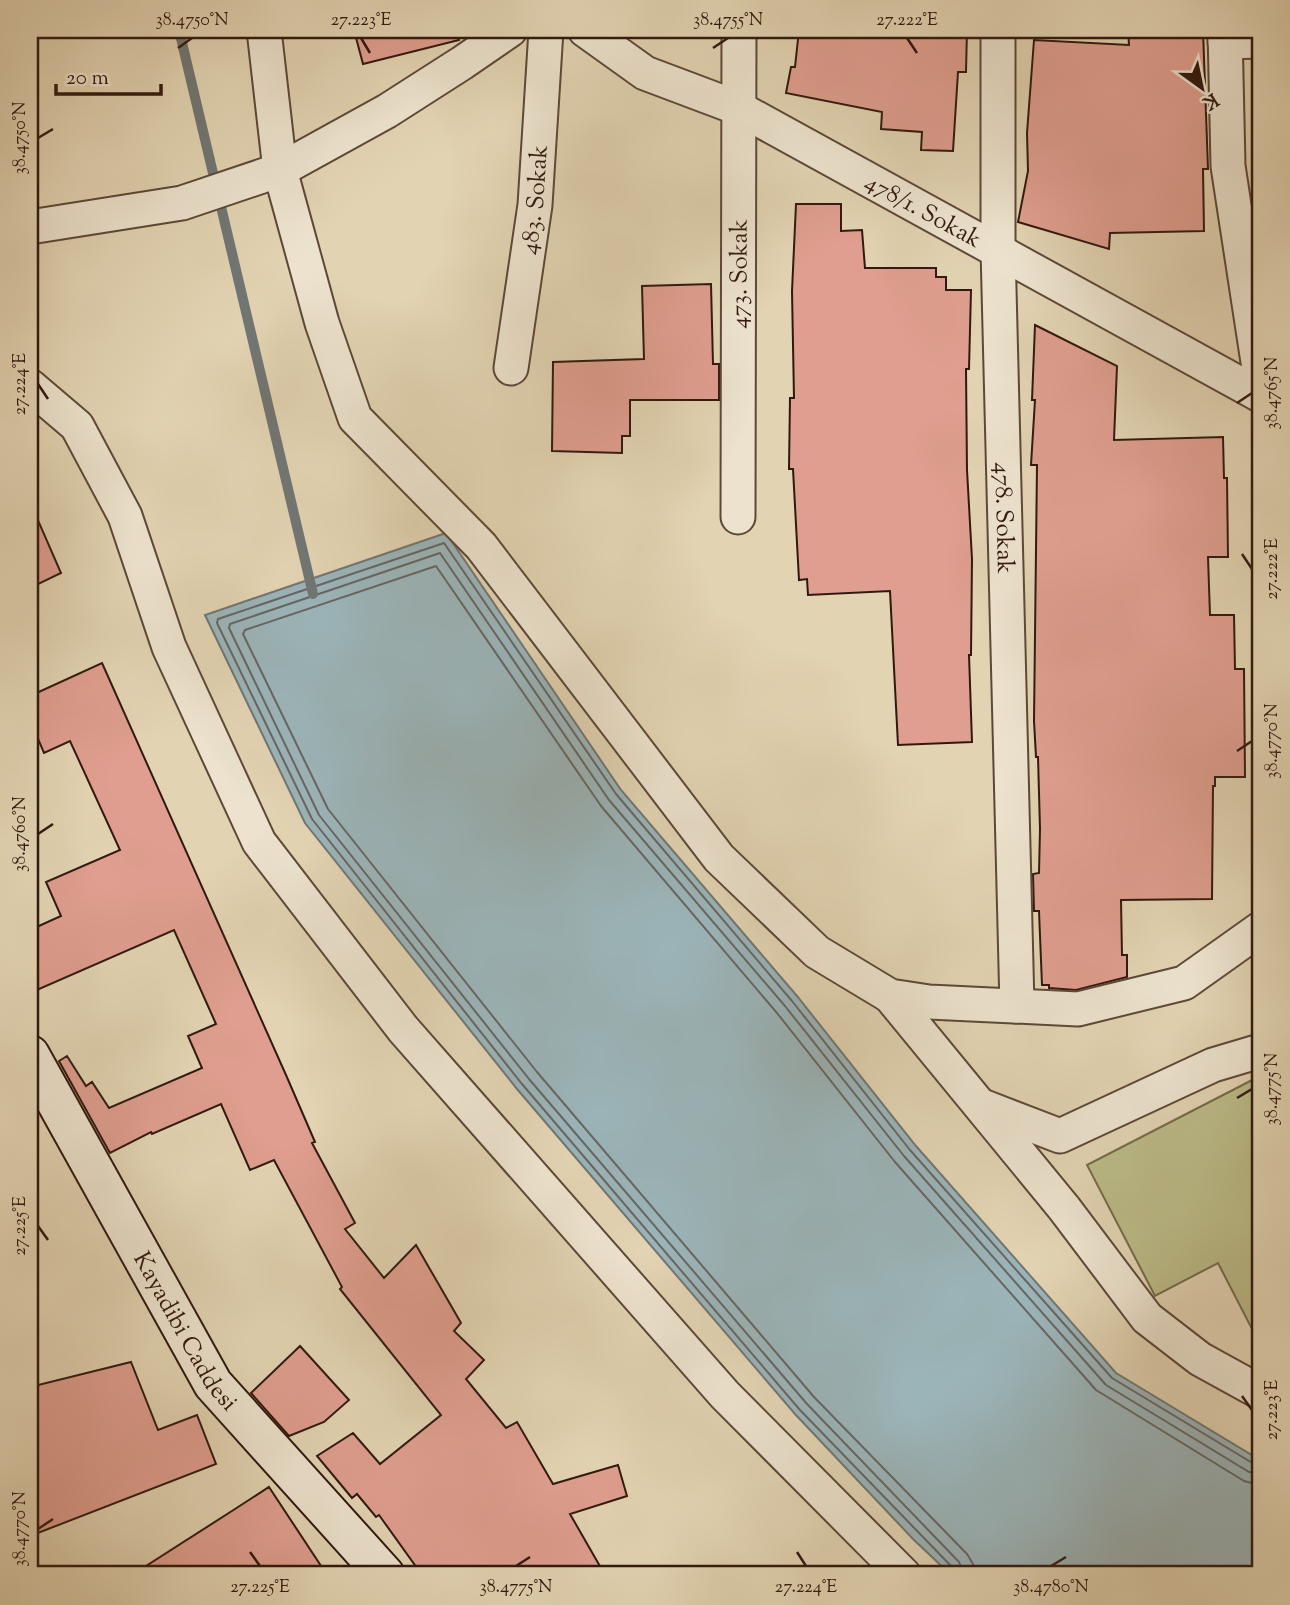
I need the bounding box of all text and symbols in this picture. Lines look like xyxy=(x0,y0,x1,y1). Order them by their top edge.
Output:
text: 38.4750°N xyxy=(155,8,229,34)
text: 27.223°E xyxy=(331,8,391,34)
text: 38.4755°N xyxy=(693,8,763,34)
text: 27.222°E xyxy=(876,8,938,34)
scale bar xyxy=(56,52,161,96)
north arrow xyxy=(1168,52,1238,122)
text: 20 m xyxy=(66,64,109,94)
text: K xyxy=(1197,85,1223,115)
text: 38.4750°N xyxy=(8,101,34,175)
street label: 483. Sokak xyxy=(513,144,558,257)
street label: 478/1. Sokak xyxy=(858,166,987,258)
street label: 473. Sokak xyxy=(723,219,758,329)
text: 27.224°E xyxy=(8,353,34,415)
text: 38.4765°N xyxy=(1260,357,1286,429)
street label: 478. Sokak xyxy=(984,462,1021,574)
text: 27.222°E xyxy=(1260,538,1286,600)
text: 38.4770°N xyxy=(1260,703,1286,779)
text: 38.4760°N xyxy=(8,796,34,872)
text: 38.4775°N xyxy=(1260,1053,1286,1125)
text: 27.225°E xyxy=(8,1196,34,1256)
street label: Kayadibi Caddesi xyxy=(124,1246,245,1419)
text: 27.223°E xyxy=(1260,1380,1286,1440)
text: 38.4770°N xyxy=(8,1491,34,1567)
text: 27.225°E xyxy=(230,1575,290,1601)
text: 38.4775°N xyxy=(480,1575,552,1601)
text: 27.224°E xyxy=(775,1575,837,1601)
text: 38.4780°N xyxy=(1013,1575,1089,1601)

